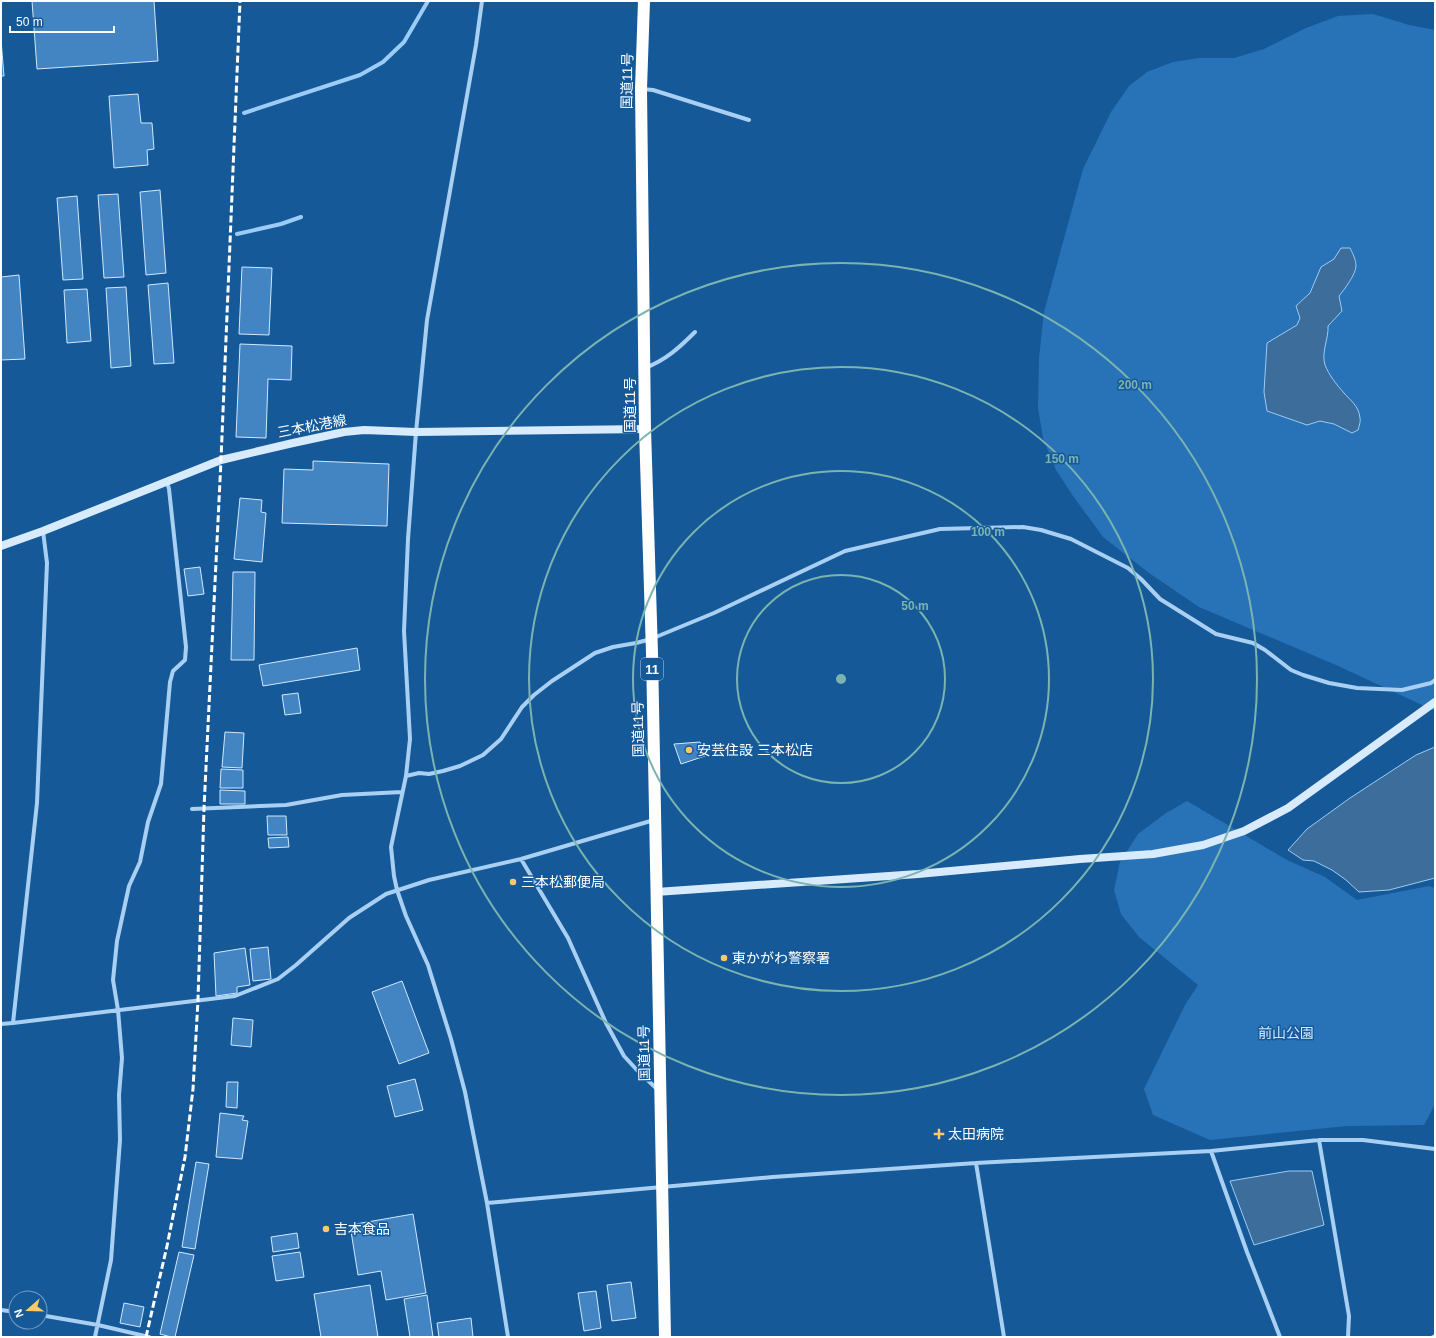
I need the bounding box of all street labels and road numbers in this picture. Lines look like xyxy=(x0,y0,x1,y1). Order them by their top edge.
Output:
street label: 国道11号 xyxy=(619,53,635,109)
street label: 国道11号 xyxy=(622,377,638,433)
street label: 三本松港線 xyxy=(276,411,348,441)
road number: 11 xyxy=(641,658,663,680)
street label: 国道11号 xyxy=(630,701,646,757)
street label: 国道11号 xyxy=(636,1025,652,1081)

